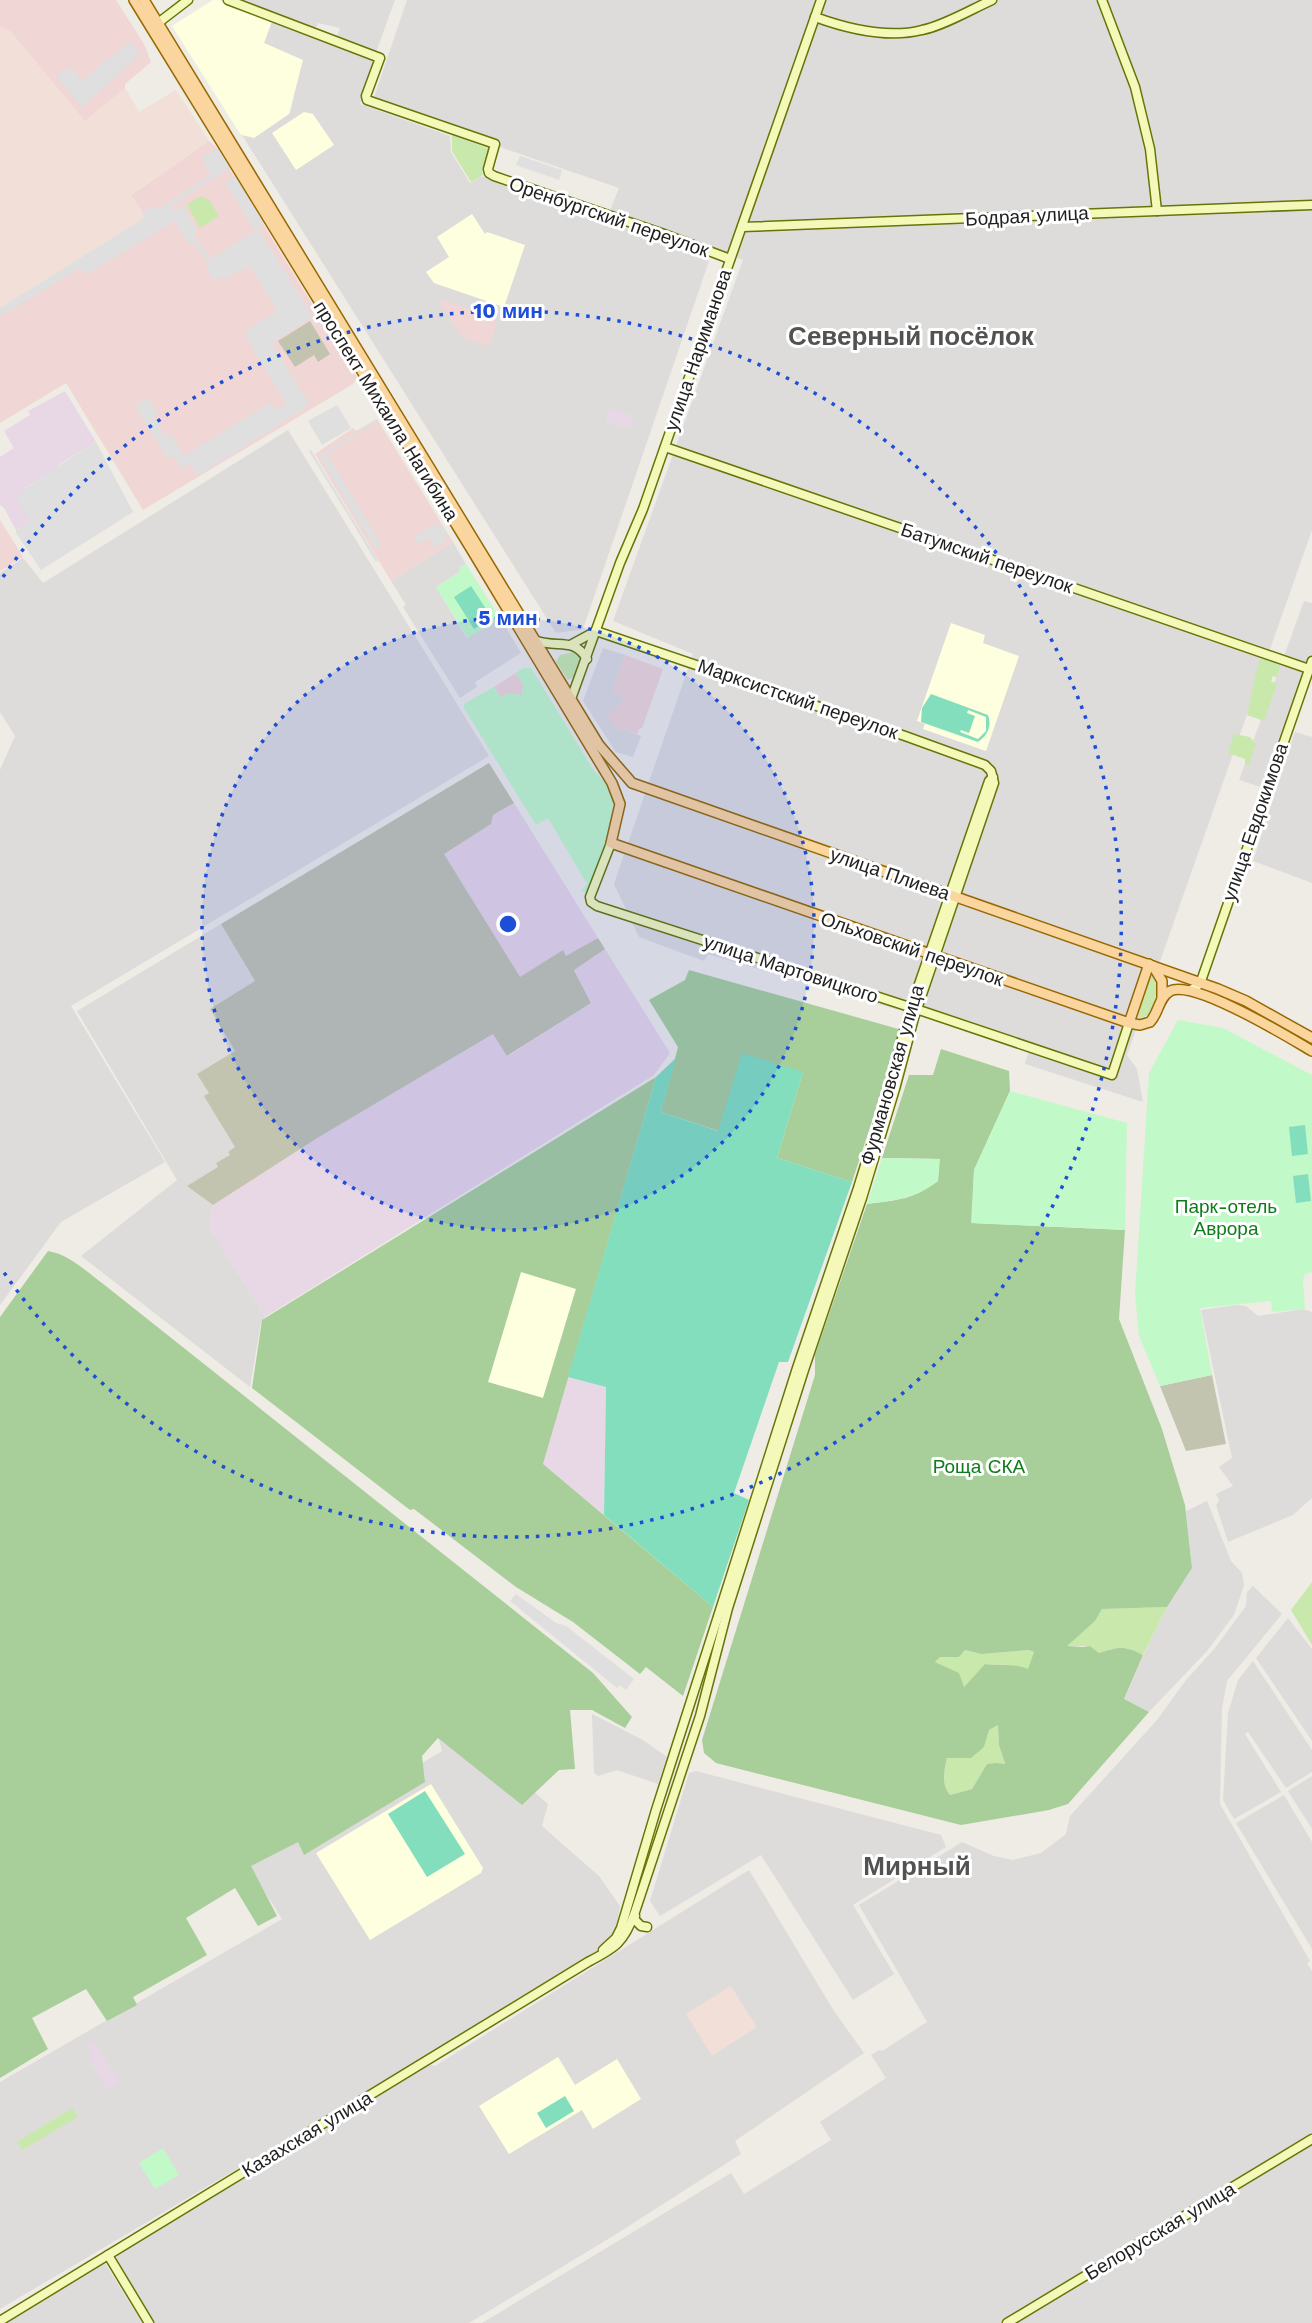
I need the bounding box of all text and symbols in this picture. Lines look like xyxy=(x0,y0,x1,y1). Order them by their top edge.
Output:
street label: Оренбургский переулок xyxy=(506,172,713,262)
street label: Бодрая улица xyxy=(965,201,1090,231)
street label: улица Нариманова xyxy=(660,266,737,434)
street label: проспект Михаила Нагибина xyxy=(309,297,464,526)
text: 10 мин xyxy=(473,298,543,323)
district label: Северный посёлок xyxy=(788,321,1035,351)
street label: Батумский переулок xyxy=(898,518,1077,598)
text: 5 мин xyxy=(478,605,538,630)
street label: Марксистский переулок xyxy=(695,654,902,744)
street label: улица Евдокимова xyxy=(1217,739,1293,904)
street label: улица Плиева xyxy=(827,843,953,905)
street label: Ольховский переулок xyxy=(818,907,1007,991)
centre of rings xyxy=(496,912,520,936)
street label: улица Мартовицкого xyxy=(701,930,881,1008)
street label: Фурмановская улица xyxy=(855,982,929,1168)
park label: Парк-отель Аврора xyxy=(1175,1195,1277,1240)
park label: Роща СКА xyxy=(933,1455,1026,1478)
district label: Мирный xyxy=(863,1851,971,1881)
street label: Казахская улица xyxy=(238,2086,377,2182)
street label: Белорусская улица xyxy=(1081,2177,1240,2285)

